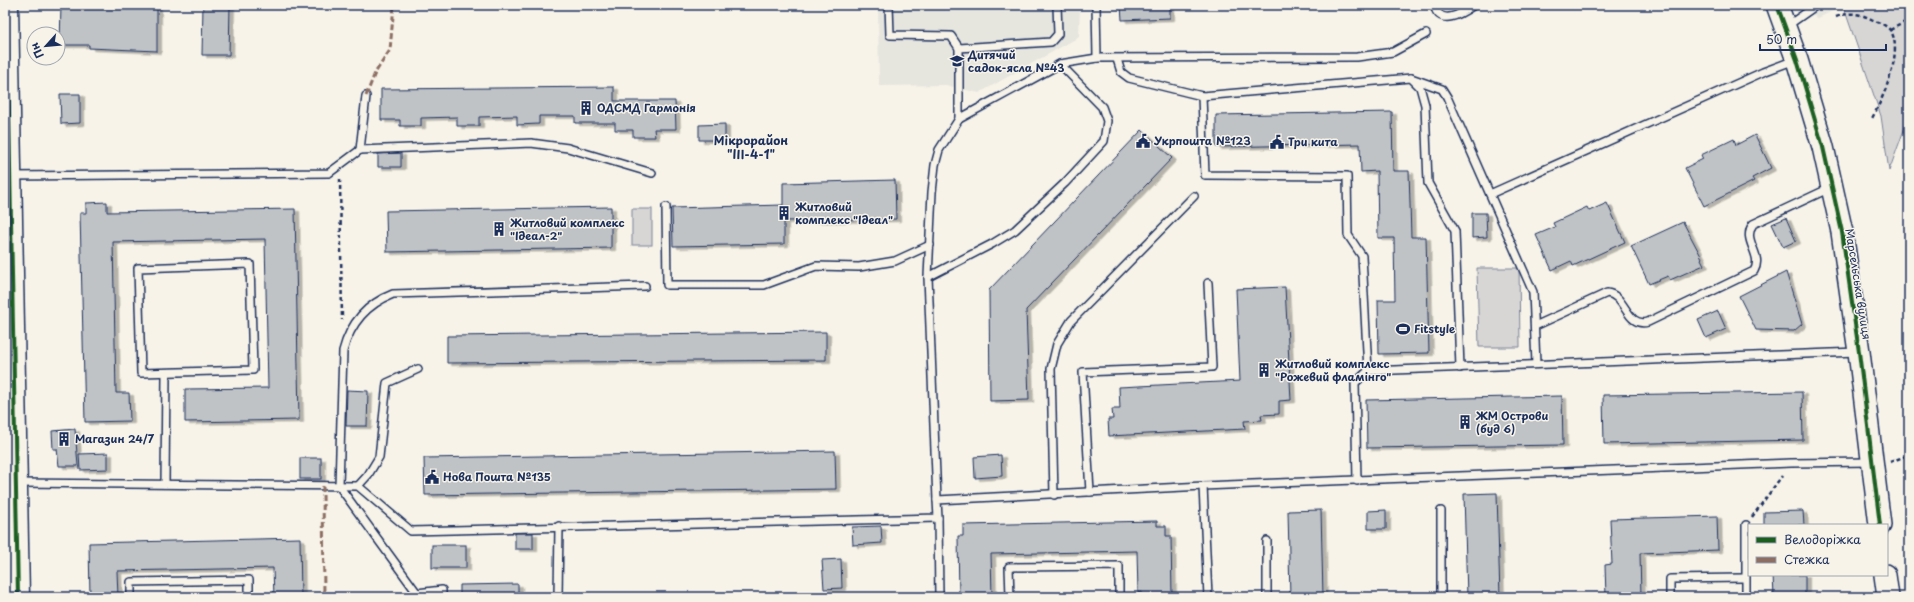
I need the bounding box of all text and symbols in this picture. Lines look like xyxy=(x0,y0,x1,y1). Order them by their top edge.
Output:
north arrow xyxy=(26,26,66,66)
scale bar xyxy=(1760,26,1886,52)
text: 50 m xyxy=(1766,30,1797,48)
text: Пн xyxy=(25,40,48,62)
place label: Дитячий садок-ясла №43 xyxy=(967,46,1064,76)
school or university icon: Дитячий садок-ясла №43 xyxy=(949,53,965,69)
place label: ОДСМД Гармонія xyxy=(597,99,696,116)
building icon: ОДСМД Гармонія xyxy=(578,100,594,116)
district label: Мікрорайон "ІІІ-4-1" xyxy=(714,131,788,163)
place label: Укрпошта №123 xyxy=(1153,132,1251,149)
public building icon: Укрпошта №123 xyxy=(1135,133,1151,149)
place label: Три кита xyxy=(1288,133,1338,150)
public building icon: Три кита xyxy=(1269,134,1285,150)
place label: Житловий комплекс "Ідеал" xyxy=(795,198,893,228)
building icon: Житловий комплекс "Ідеал" xyxy=(776,205,792,221)
place label: Житловий комплекс "Ідеал-2" xyxy=(510,214,625,244)
building icon: Житловий комплекс "Ідеал-2" xyxy=(491,221,507,237)
street label: Марсельська вулиця xyxy=(1841,227,1876,341)
place label: Fitstyle xyxy=(1414,320,1456,337)
sports icon: Fitstyle xyxy=(1395,321,1411,337)
place label: Житловий комплекс "Рожевий фламінго" xyxy=(1275,355,1391,385)
building icon: Житловий комплекс "Рожевий фламінго" xyxy=(1256,362,1272,378)
place label: ЖМ Острови (буд 6) xyxy=(1475,407,1548,437)
building icon: ЖМ Острови (буд 6) xyxy=(1457,414,1473,430)
place label: Магазин 24/7 xyxy=(75,430,155,447)
building icon: Магазин 24/7 xyxy=(56,431,72,447)
place label: Нова Пошта №135 xyxy=(443,468,551,485)
public building icon: Нова Пошта №135 xyxy=(424,469,440,485)
legend xyxy=(1748,524,1888,576)
text: Велодоріжка xyxy=(1784,530,1861,548)
text: Стежка xyxy=(1784,550,1830,568)

